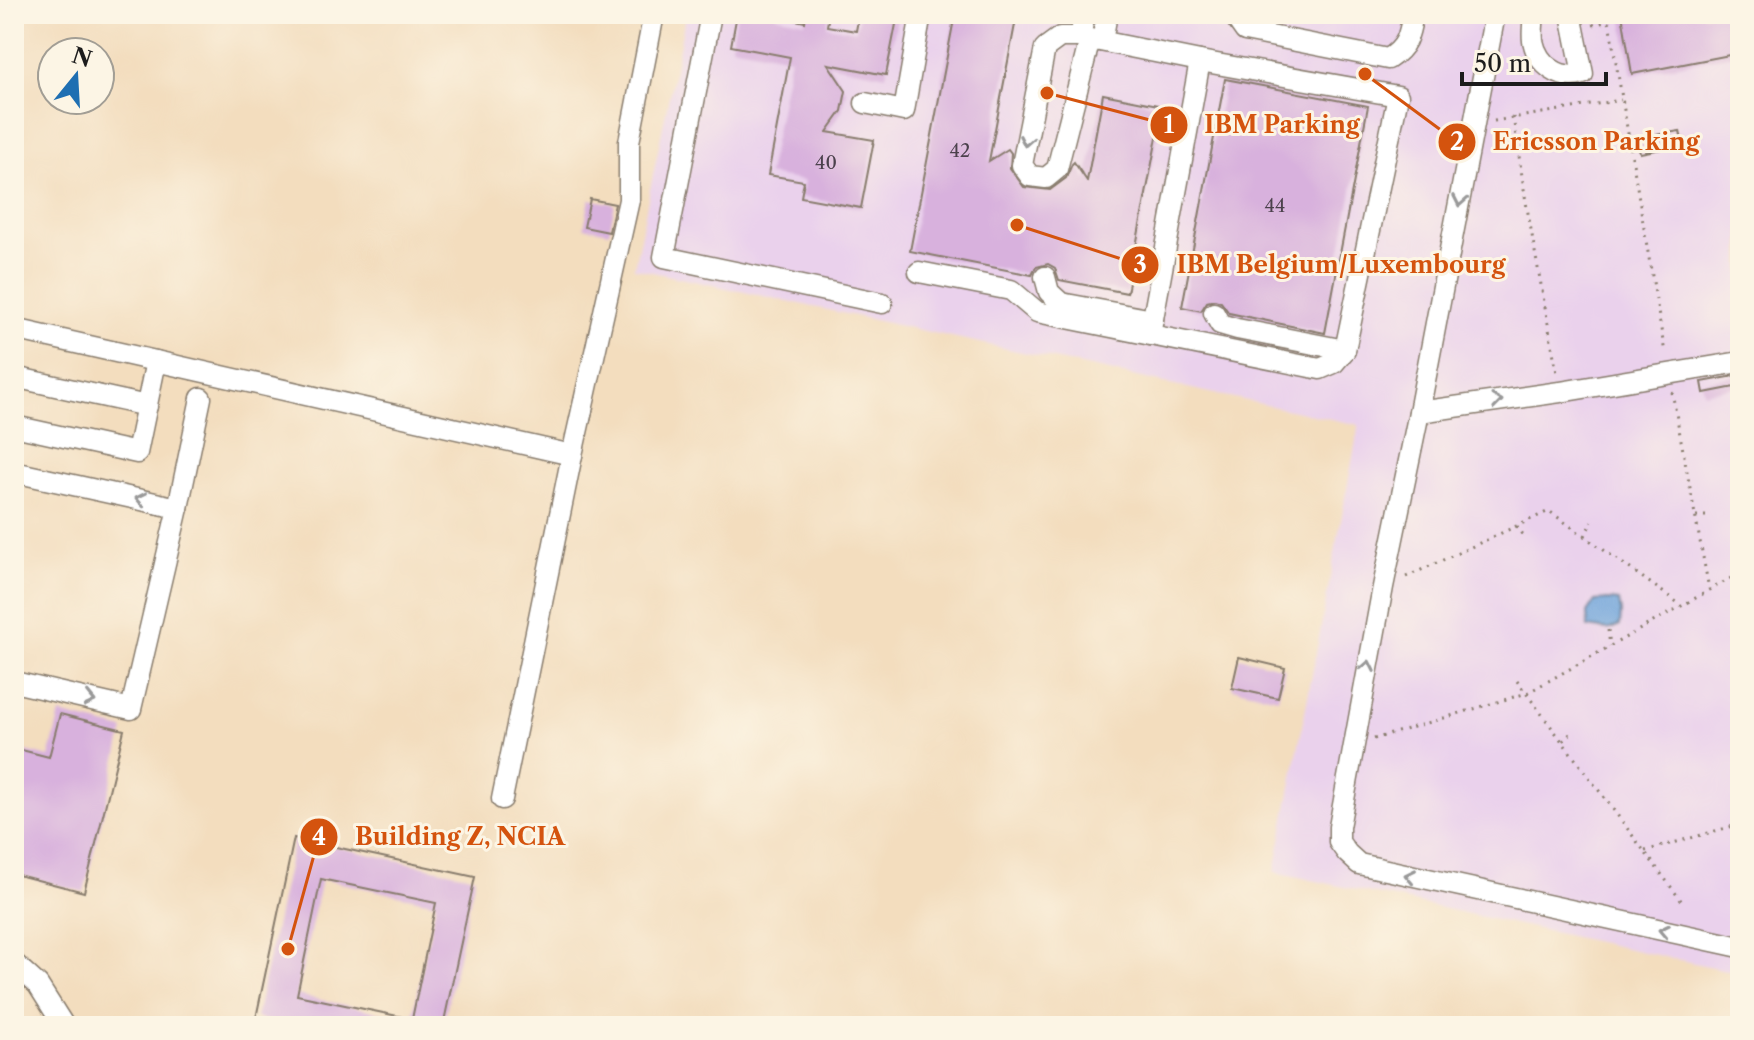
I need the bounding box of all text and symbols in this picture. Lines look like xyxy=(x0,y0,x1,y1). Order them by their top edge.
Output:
north arrow xyxy=(36,36,116,116)
scale bar xyxy=(1462,36,1606,86)
text: N xyxy=(69,42,95,73)
text: 50 m xyxy=(1474,49,1531,78)
callout: IBM Parking xyxy=(1149,101,1376,149)
text: 1 xyxy=(1164,110,1175,139)
text: IBM Parking xyxy=(1204,110,1361,139)
callout: Ericsson Parking xyxy=(1437,118,1716,166)
text: 2 xyxy=(1450,127,1464,156)
text: Ericsson Parking xyxy=(1492,127,1701,156)
one-way arrow xyxy=(1019,135,1036,148)
house number: 42 xyxy=(950,140,970,162)
house number: 40 xyxy=(815,152,837,174)
one-way arrow xyxy=(1452,194,1469,207)
house number: 44 xyxy=(1265,195,1285,217)
callout: IBM Belgium/Luxembourg xyxy=(1120,241,1521,289)
text: 3 xyxy=(1133,250,1147,279)
text: IBM Belgium/Luxembourg xyxy=(1176,250,1507,279)
one-way arrow xyxy=(1490,393,1503,410)
one-way arrow xyxy=(135,491,148,508)
one-way arrow xyxy=(1359,660,1376,674)
one-way arrow xyxy=(83,690,96,707)
callout: Building Z, NCIA xyxy=(299,813,582,861)
text: 4 xyxy=(312,822,326,851)
text: Building Z, NCIA xyxy=(355,822,567,851)
one-way arrow xyxy=(1403,868,1417,885)
one-way arrow xyxy=(1657,923,1671,940)

